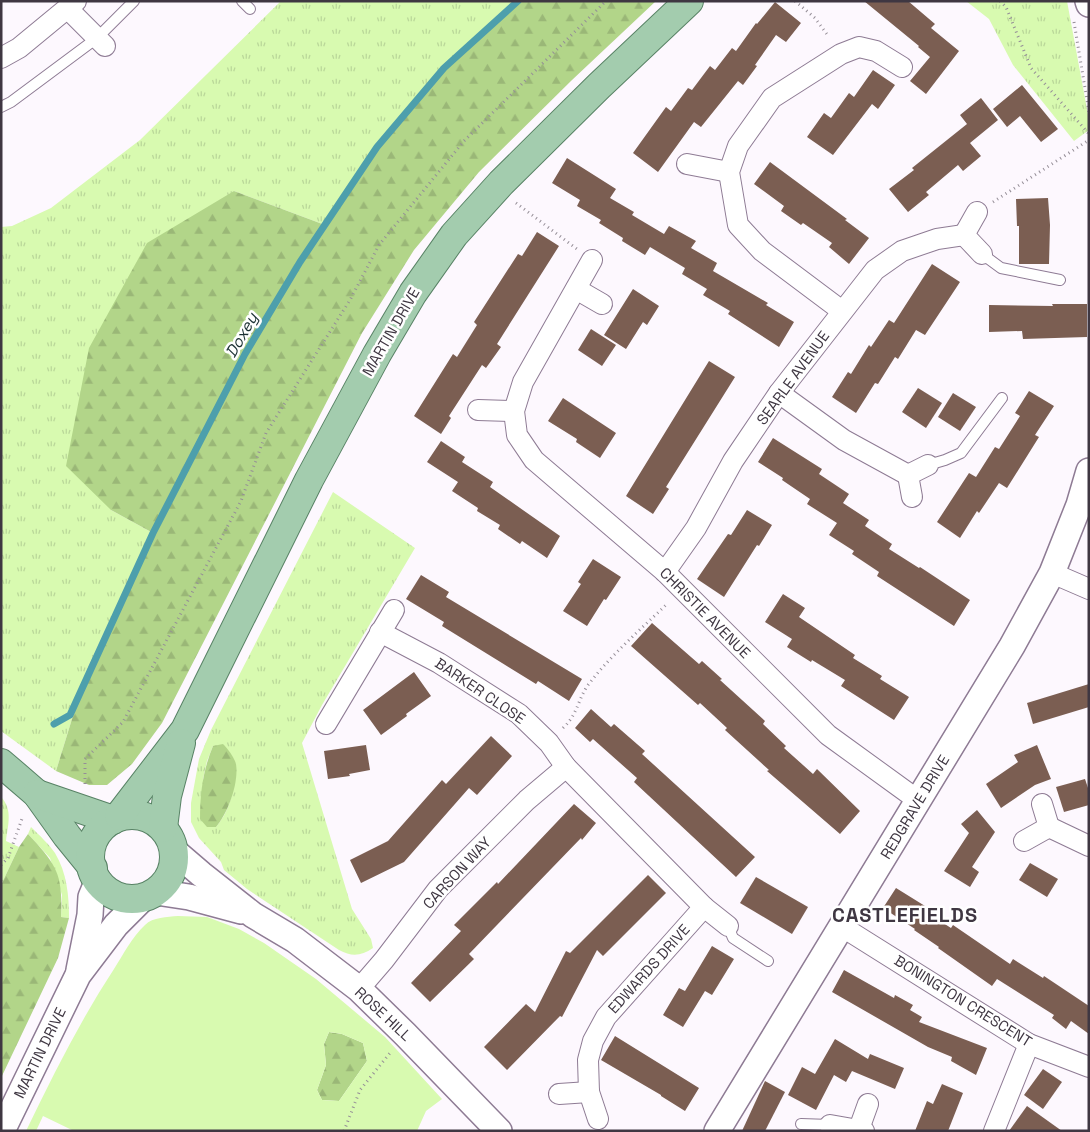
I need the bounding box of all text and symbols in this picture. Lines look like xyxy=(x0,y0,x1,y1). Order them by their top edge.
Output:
street label: MARTIN DRIVE xyxy=(358,284,424,379)
water label: Doxey xyxy=(220,308,263,361)
street label: SEARLE AVENUE xyxy=(752,327,833,428)
street label: CHRISTIE AVENUE xyxy=(656,563,755,662)
street label: BARKER CLOSE xyxy=(431,653,529,728)
street label: REDGRAVE DRIVE xyxy=(876,751,953,862)
street label: CARSON WAY xyxy=(418,833,495,913)
district label: CASTLEFIELDS xyxy=(832,902,978,928)
street label: EDWARDS DRIVE xyxy=(604,920,694,1017)
street label: BONINGTON CRESCENT xyxy=(891,950,1036,1051)
street label: ROSE HILL xyxy=(351,983,416,1045)
street label: MARTIN DRIVE xyxy=(9,1004,70,1101)

